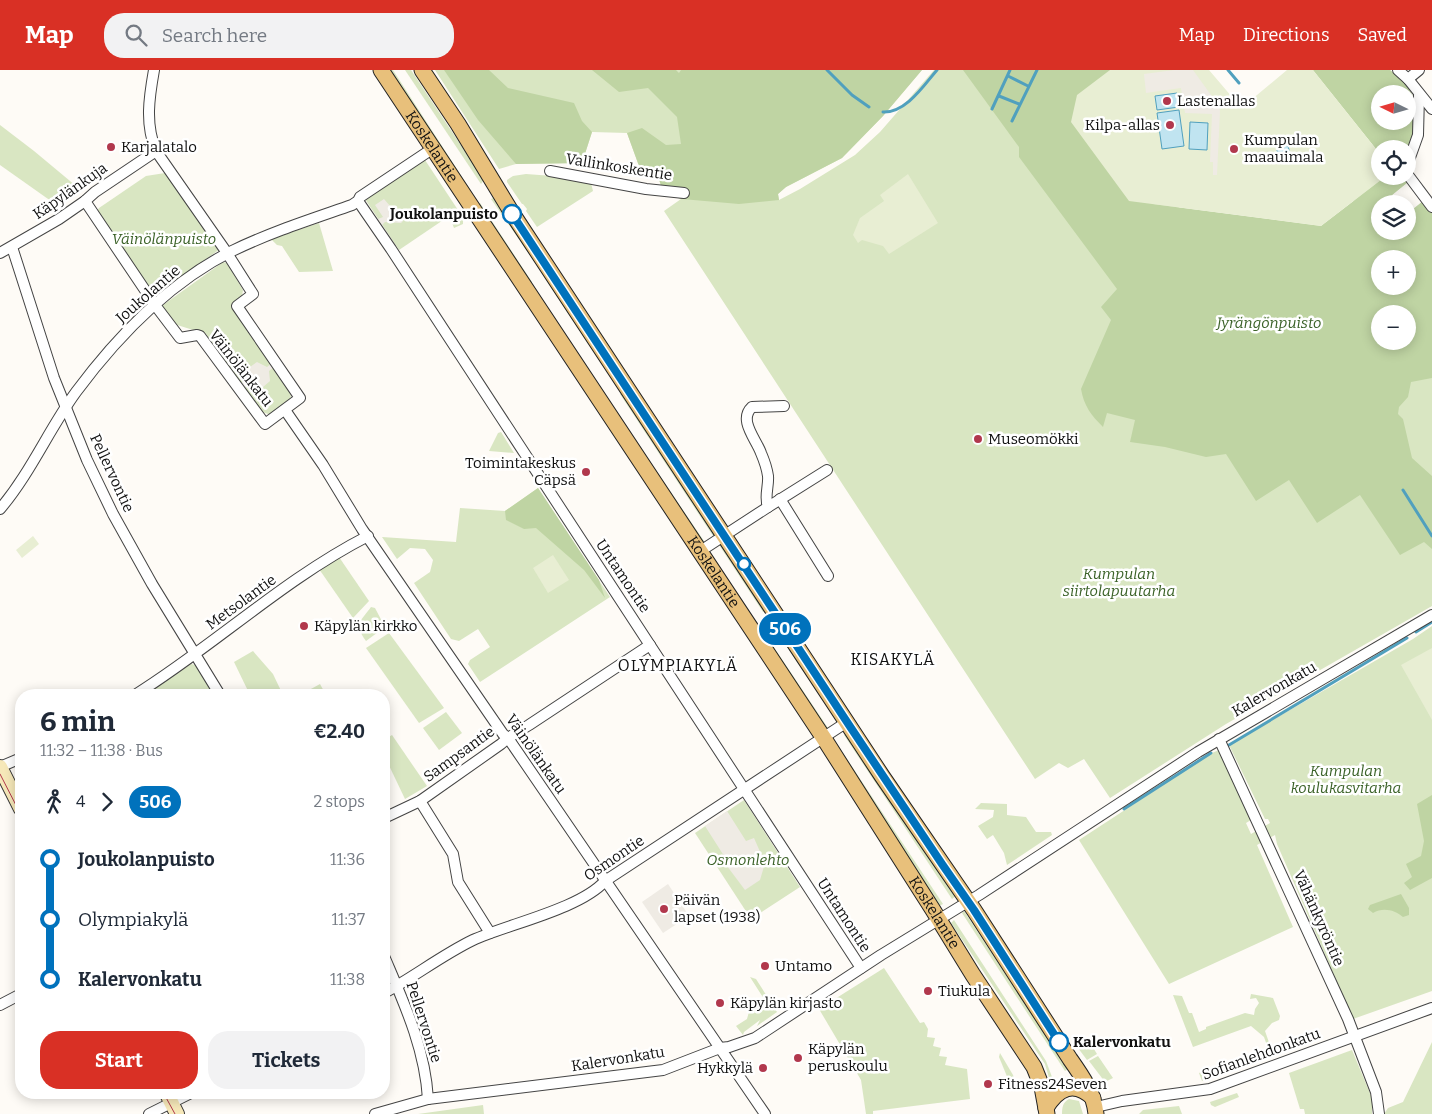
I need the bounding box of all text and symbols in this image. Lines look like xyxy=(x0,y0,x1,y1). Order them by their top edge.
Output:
search box xyxy=(104,13,454,58)
text: Map xyxy=(25,21,74,49)
icon: search xyxy=(122,21,150,49)
text: Search here xyxy=(162,24,267,47)
text: Map xyxy=(1179,24,1215,46)
text: Directions xyxy=(1243,24,1330,46)
text: Saved xyxy=(1358,24,1407,46)
north arrow xyxy=(1371,85,1416,130)
map controls xyxy=(1371,85,1416,350)
place label: Lastenallas xyxy=(1177,92,1255,110)
marker: Lastenallas xyxy=(1161,95,1173,107)
street label: Koskelantie xyxy=(402,108,462,186)
place label: Kilpa-allas xyxy=(1085,116,1160,134)
marker: Kilpa-allas xyxy=(1164,119,1176,131)
place label: Kumpulan maauimala xyxy=(1244,131,1323,166)
place label: Karjalatalo xyxy=(121,138,197,156)
button: locate xyxy=(1371,140,1416,185)
marker: Karjalatalo xyxy=(105,141,117,153)
marker: Kumpulan maauimala xyxy=(1228,143,1240,155)
street label: Vallinkoskentie xyxy=(564,150,674,184)
street label: Käpylänkuja xyxy=(29,159,111,223)
button: layers xyxy=(1371,195,1416,240)
marker: Joukolanpuisto xyxy=(502,204,522,224)
place label: Joukolanpuisto xyxy=(389,205,498,223)
park label: Väinölänpuisto xyxy=(112,230,216,248)
button: + xyxy=(1371,250,1416,295)
street label: Joukolantie xyxy=(111,261,184,327)
button: − xyxy=(1371,305,1416,350)
park label: Jyrängönpuisto xyxy=(1215,314,1321,332)
street label: Väinölänkatu xyxy=(205,326,277,410)
place label: Museomökki xyxy=(988,430,1079,448)
street label: Pellervontie xyxy=(86,431,138,515)
marker: Museomökki xyxy=(972,433,984,445)
place label: Toimintakeskus Cäpsä xyxy=(465,454,576,489)
marker: Toimintakeskus Cäpsä xyxy=(580,466,592,478)
street label: Koskelantie xyxy=(683,533,744,611)
street label: Untamontie xyxy=(592,536,654,616)
unlabelled marker xyxy=(737,557,751,571)
park label: Kumpulan siirtolapuutarha xyxy=(1063,565,1175,600)
street label: Metsolantie xyxy=(202,571,280,633)
line badge: 506 xyxy=(756,613,814,645)
place label: Käpylän kirkko xyxy=(314,617,417,635)
text: 506 xyxy=(769,618,801,640)
marker: Käpylän kirkko xyxy=(298,620,310,632)
district label: KISAKYLÄ xyxy=(851,650,935,669)
district label: OLYMPIAKYLÄ xyxy=(618,656,738,675)
street label: Kalervonkatu xyxy=(1229,658,1319,720)
text: 6 min xyxy=(40,705,115,738)
street label: Väinölänkatu xyxy=(502,711,570,797)
text: €2.40 xyxy=(314,720,365,743)
street label: Sampsantie xyxy=(420,722,498,786)
text: 11:32 – 11:38 · Bus xyxy=(40,741,163,760)
park label: Kumpulan koulukasvitarha xyxy=(1291,762,1401,797)
icon: walk xyxy=(40,788,68,816)
icon: forward xyxy=(93,788,121,816)
text: 506 xyxy=(139,791,171,813)
text: 4 xyxy=(76,792,85,811)
text: 2 stops xyxy=(313,792,365,811)
street label: Osmontie xyxy=(580,831,648,885)
text: Joukolanpuisto xyxy=(78,848,215,871)
text: 11:36 xyxy=(330,850,365,869)
park label: Osmonlehto xyxy=(707,851,789,869)
street label: Vähänkyröntie xyxy=(1290,867,1348,969)
street label: Koskelantie xyxy=(905,873,964,952)
street label: Untamontie xyxy=(813,875,875,955)
place label: Päivän lapset (1938) xyxy=(674,891,760,926)
marker: Päivän lapset (1938) xyxy=(658,903,670,915)
text: Olympiakylä xyxy=(78,908,189,931)
text: 11:37 xyxy=(331,910,365,929)
place label: Untamo xyxy=(775,957,832,975)
marker: Untamo xyxy=(759,960,771,972)
text: Kalervonkatu xyxy=(78,968,202,991)
text: 11:38 xyxy=(330,970,365,989)
street label: Pellervontie xyxy=(402,979,446,1065)
place label: Tiukula xyxy=(938,982,990,1000)
marker: Tiukula xyxy=(922,985,934,997)
place label: Käpylän kirjasto xyxy=(730,994,842,1012)
marker: Käpylän kirjasto xyxy=(714,997,726,1009)
street label: Sofianlehdonkatu xyxy=(1199,1024,1323,1084)
button: Start xyxy=(40,1031,198,1089)
button: Tickets xyxy=(208,1031,365,1089)
marker: Kalervonkatu xyxy=(1049,1032,1069,1052)
place label: Kalervonkatu xyxy=(1073,1033,1171,1051)
place label: Käpylän peruskoulu xyxy=(808,1040,888,1075)
street label: Kalervonkatu xyxy=(570,1043,666,1075)
marker: Käpylän peruskoulu xyxy=(792,1052,804,1064)
place label: Hykkylä xyxy=(697,1059,753,1077)
marker: Hykkylä xyxy=(757,1062,769,1074)
place label: Fitness24Seven xyxy=(998,1075,1108,1093)
marker: Fitness24Seven xyxy=(982,1078,994,1090)

